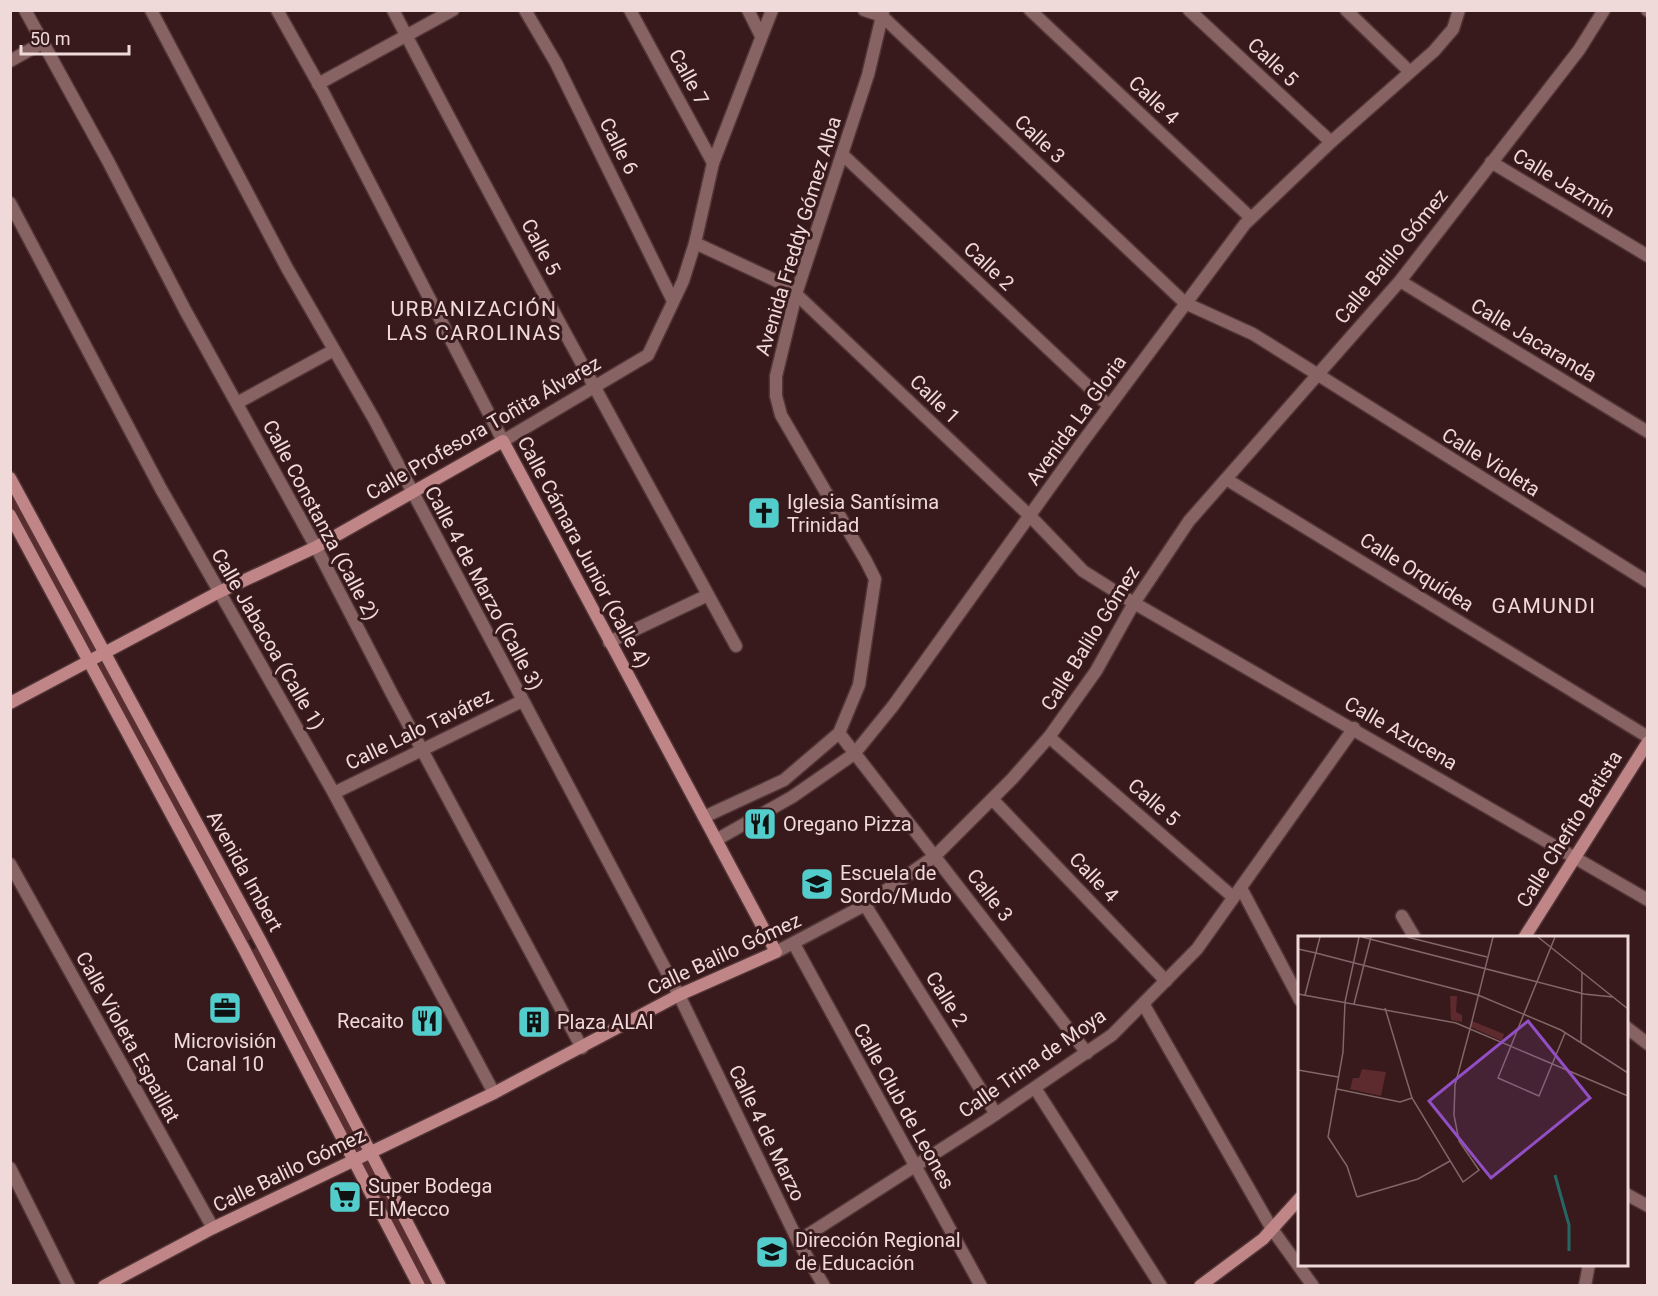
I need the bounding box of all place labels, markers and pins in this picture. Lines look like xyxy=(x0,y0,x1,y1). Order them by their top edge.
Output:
place label: Iglesia Santísima Trinidad xyxy=(787,490,939,537)
church icon: Iglesia Santísima Trinidad xyxy=(746,495,782,531)
restaurant icon: Oregano Pizza xyxy=(742,806,778,842)
place label: Oregano Pizza xyxy=(783,812,912,836)
place label: Escuela de Sordo/Mudo xyxy=(840,861,952,908)
school or university icon: Escuela de Sordo/Mudo xyxy=(799,866,835,902)
office icon: Microvisión Canal 10 xyxy=(207,990,243,1026)
restaurant icon: Recaito xyxy=(409,1003,445,1039)
building icon: Plaza ALAI xyxy=(516,1004,552,1040)
place label: Recaito xyxy=(337,1009,404,1033)
place label: Plaza ALAI xyxy=(557,1010,654,1034)
place label: Microvisión Canal 10 xyxy=(174,1029,276,1076)
place label: Super Bodega El Mecco xyxy=(368,1174,492,1221)
supermarket icon: Super Bodega El Mecco xyxy=(327,1179,363,1215)
place label: Dirección Regional de Educación xyxy=(795,1228,961,1275)
school or university icon: Dirección Regional de Educación xyxy=(754,1234,790,1270)

